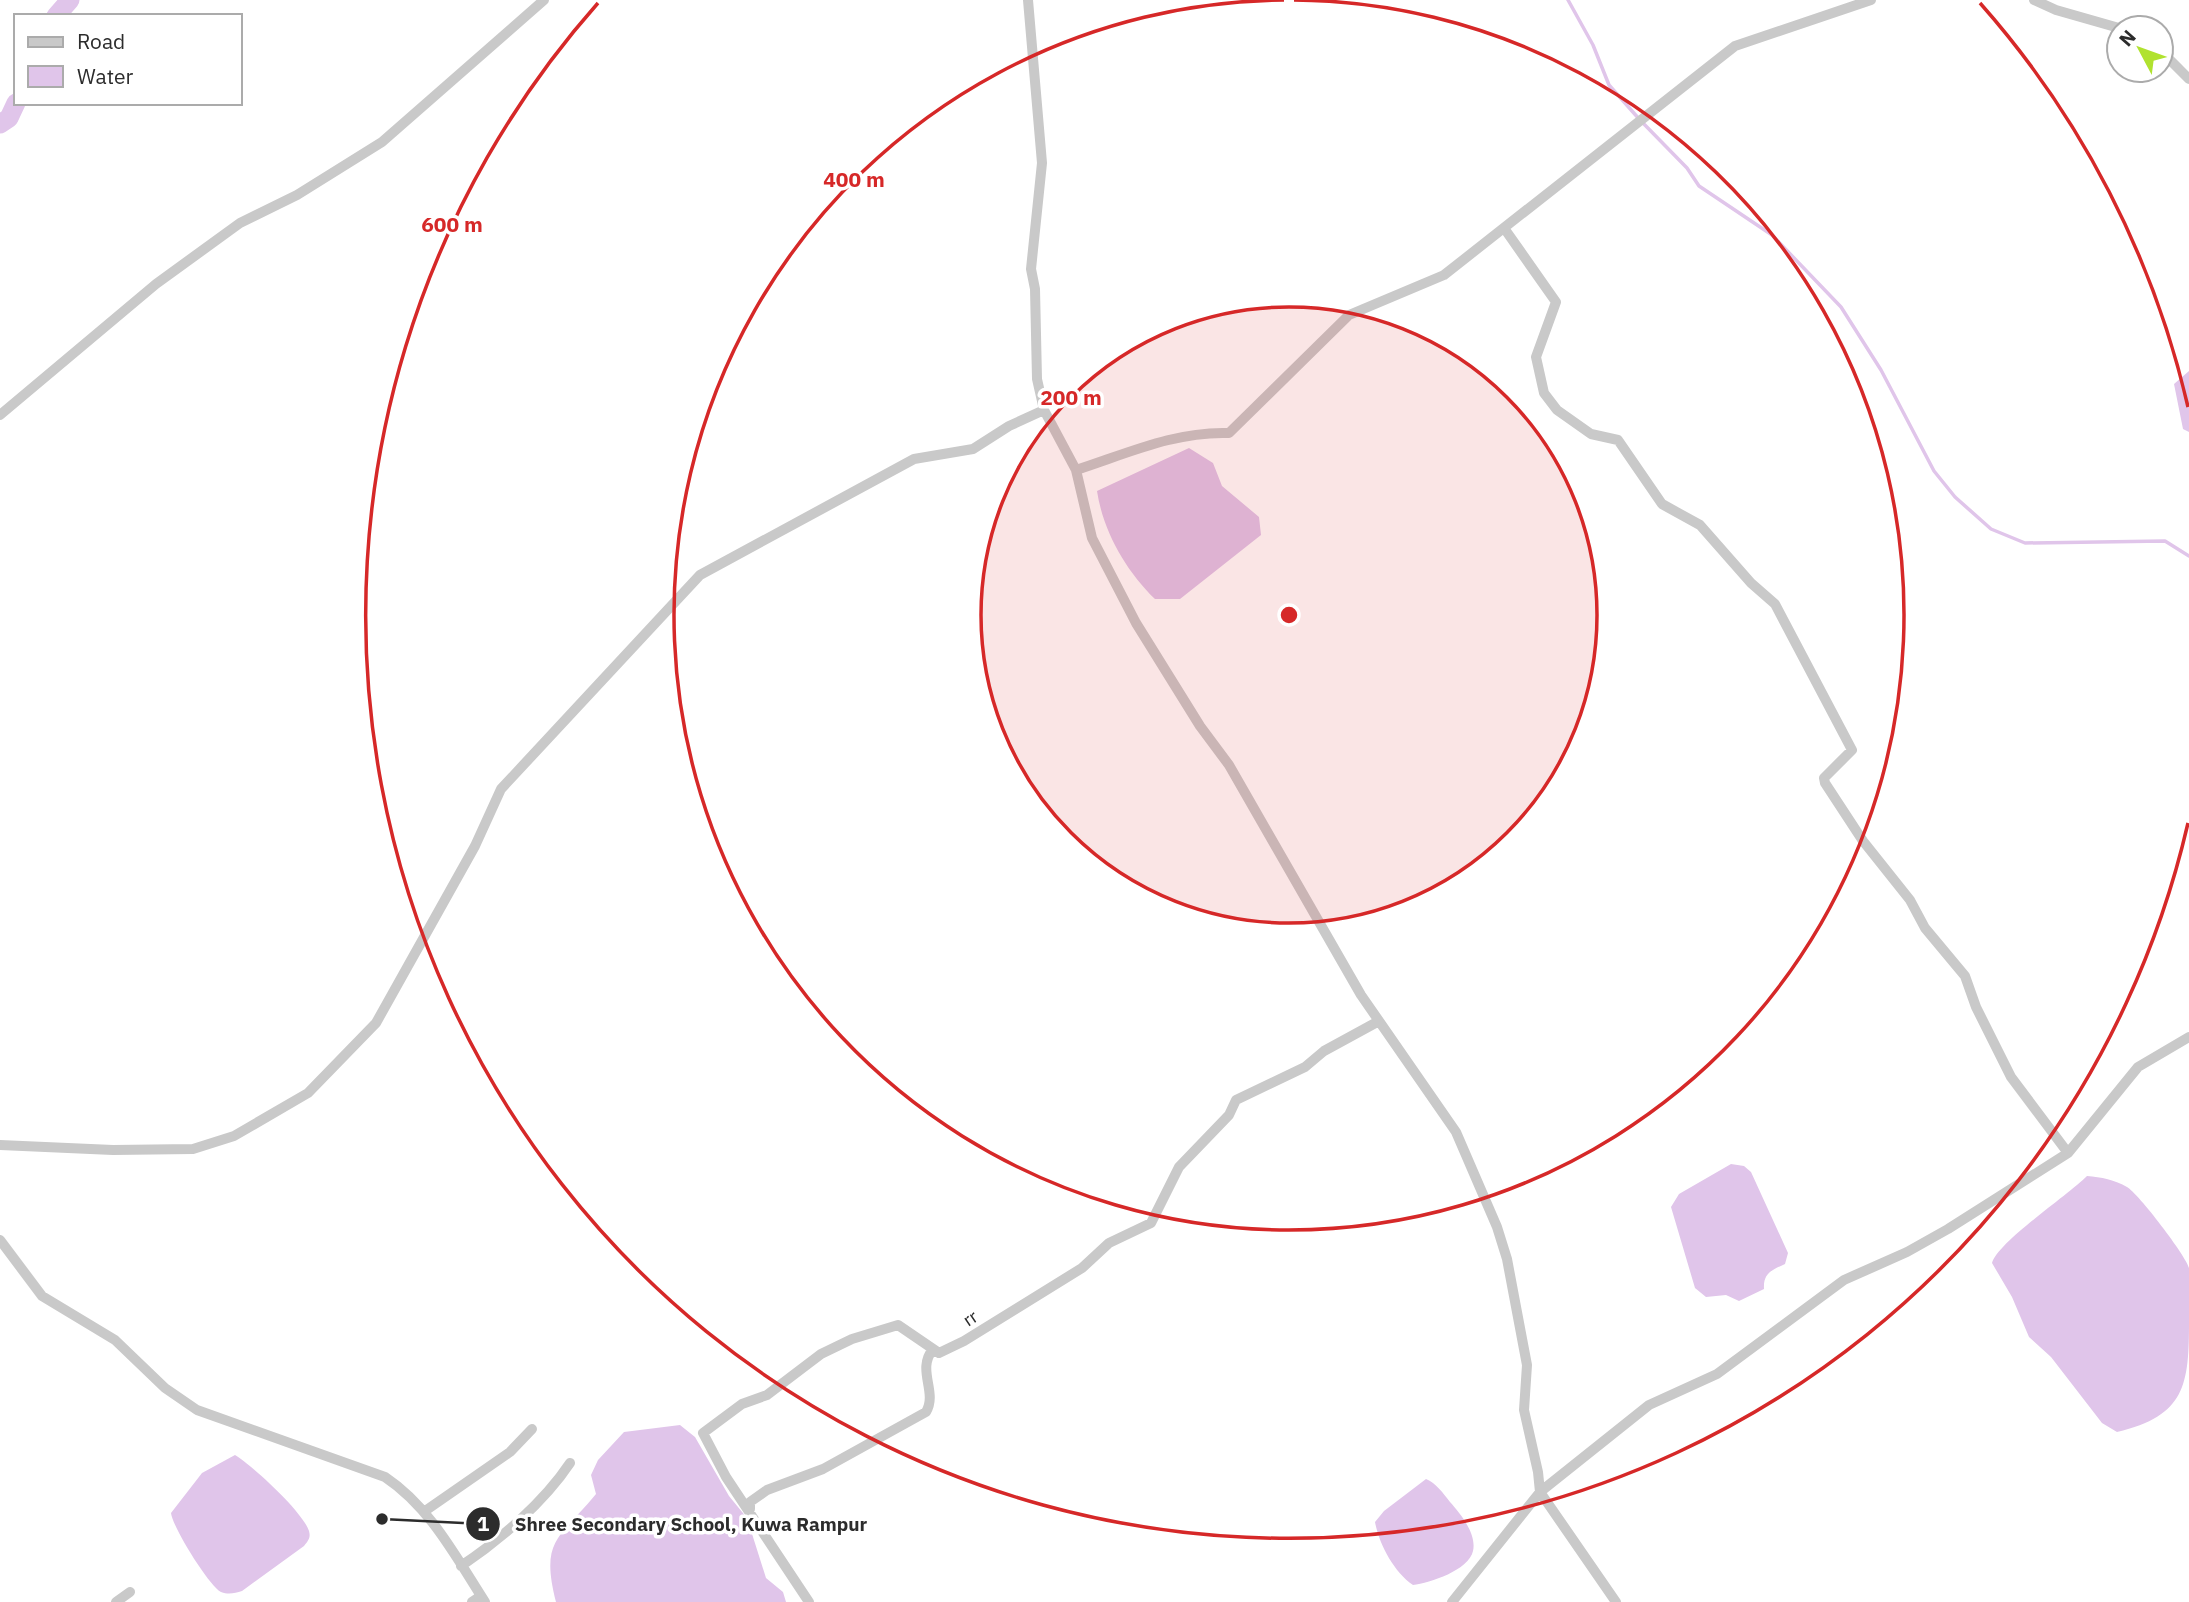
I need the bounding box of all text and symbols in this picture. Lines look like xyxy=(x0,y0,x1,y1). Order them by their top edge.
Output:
legend xyxy=(14,14,242,105)
north arrow xyxy=(2105,14,2175,84)
text: N xyxy=(2114,25,2141,51)
text: Road xyxy=(77,27,125,55)
text: Water xyxy=(77,62,134,90)
text: 400 m xyxy=(823,165,885,193)
text: 600 m xyxy=(421,210,483,238)
text: 200 m xyxy=(1040,383,1102,411)
centre of rings xyxy=(1277,603,1301,627)
street label: rr xyxy=(958,1305,982,1331)
callout: Shree Secondary School, Kuwa Rampur xyxy=(465,1504,881,1544)
text: 1 xyxy=(477,1509,490,1537)
text: Shree Secondary School, Kuwa Rampur xyxy=(515,1512,868,1536)

